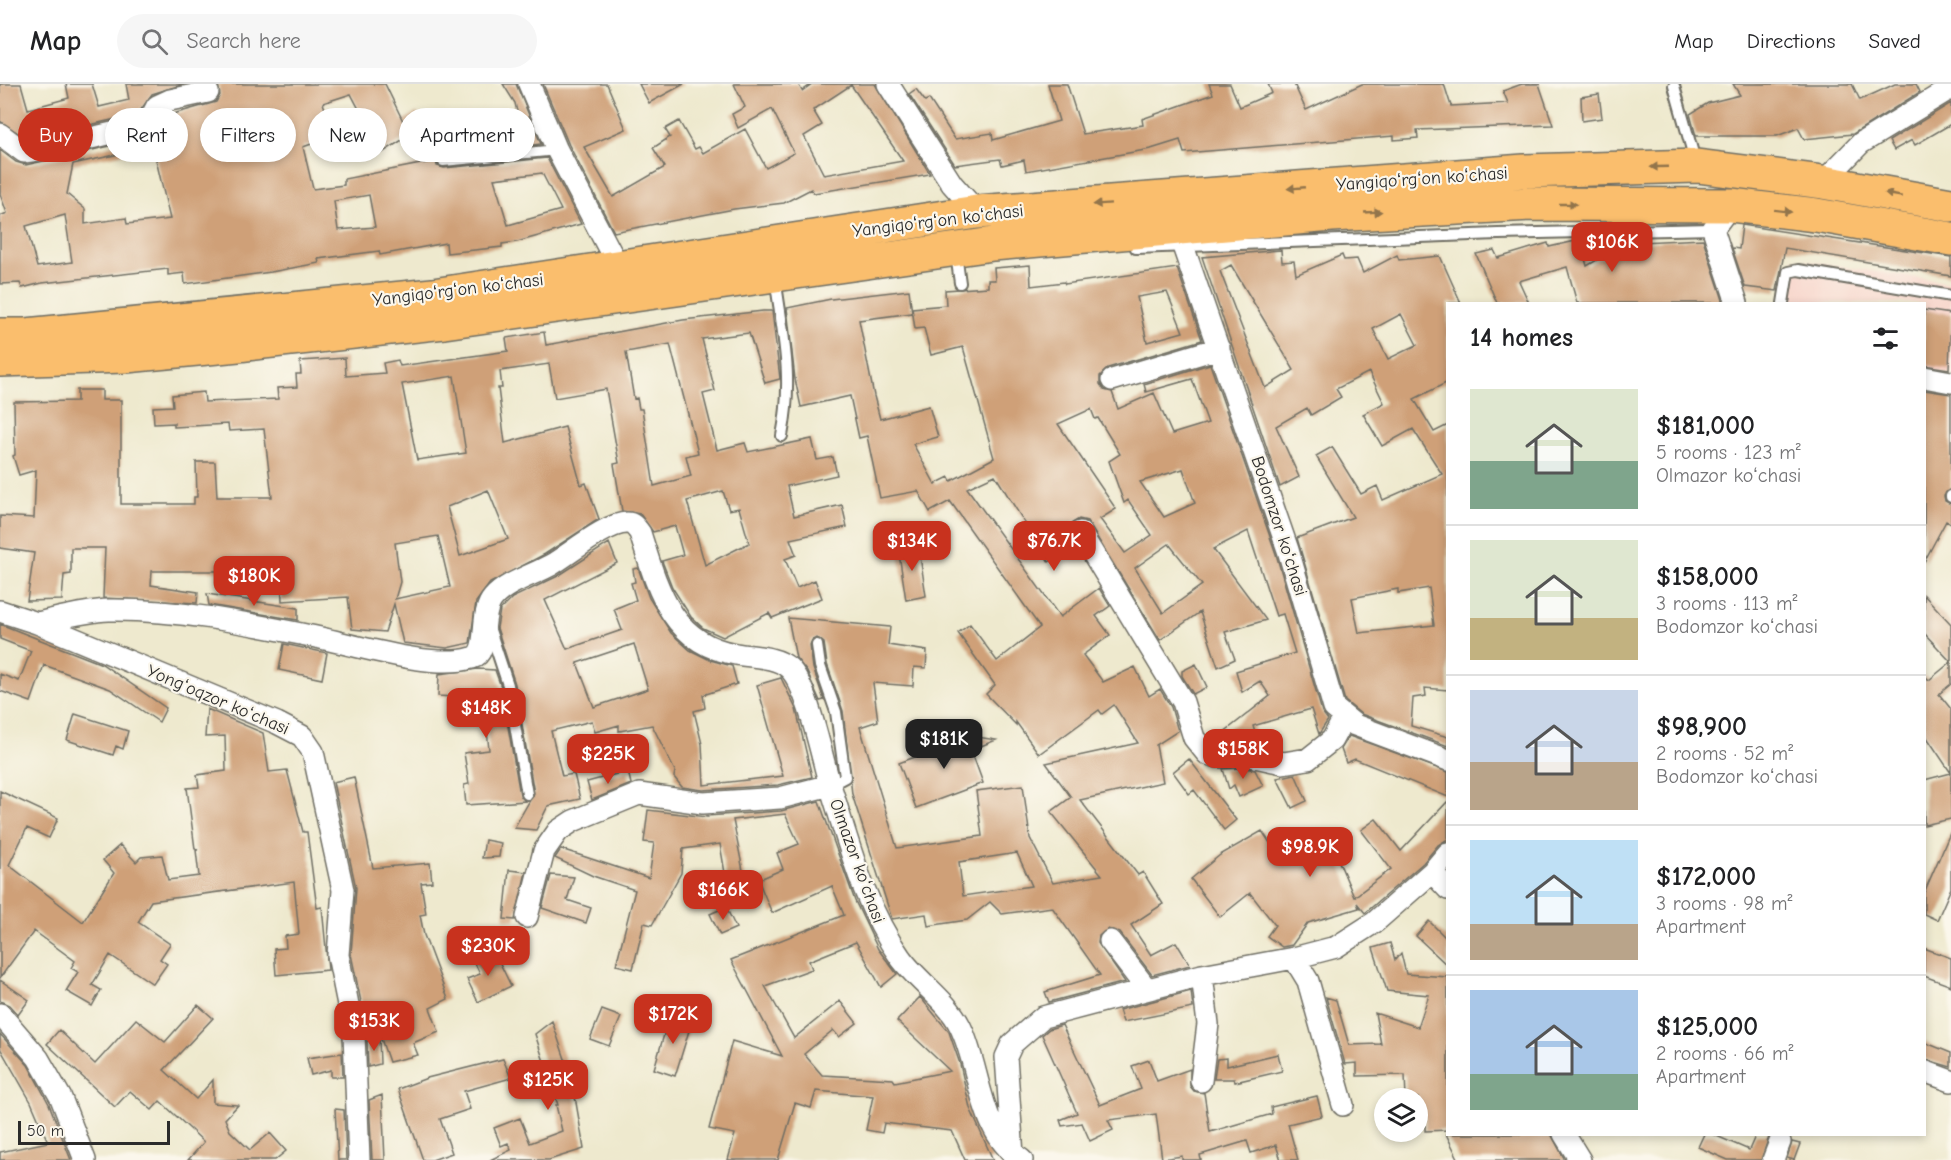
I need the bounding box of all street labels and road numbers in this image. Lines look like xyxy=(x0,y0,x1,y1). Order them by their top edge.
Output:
street label: Yangiqoʻrgʻon koʻchasi xyxy=(1335,163,1509,195)
street label: Yangiqoʻrgʻon koʻchasi xyxy=(851,200,1025,242)
street label: Yangiqoʻrgʻon koʻchasi xyxy=(371,269,545,311)
street label: Bodomzor koʻchasi xyxy=(1246,453,1312,599)
street label: Yongʻoqzor koʻchasi xyxy=(144,661,292,739)
street label: Olmazor koʻchasi xyxy=(825,796,889,926)

